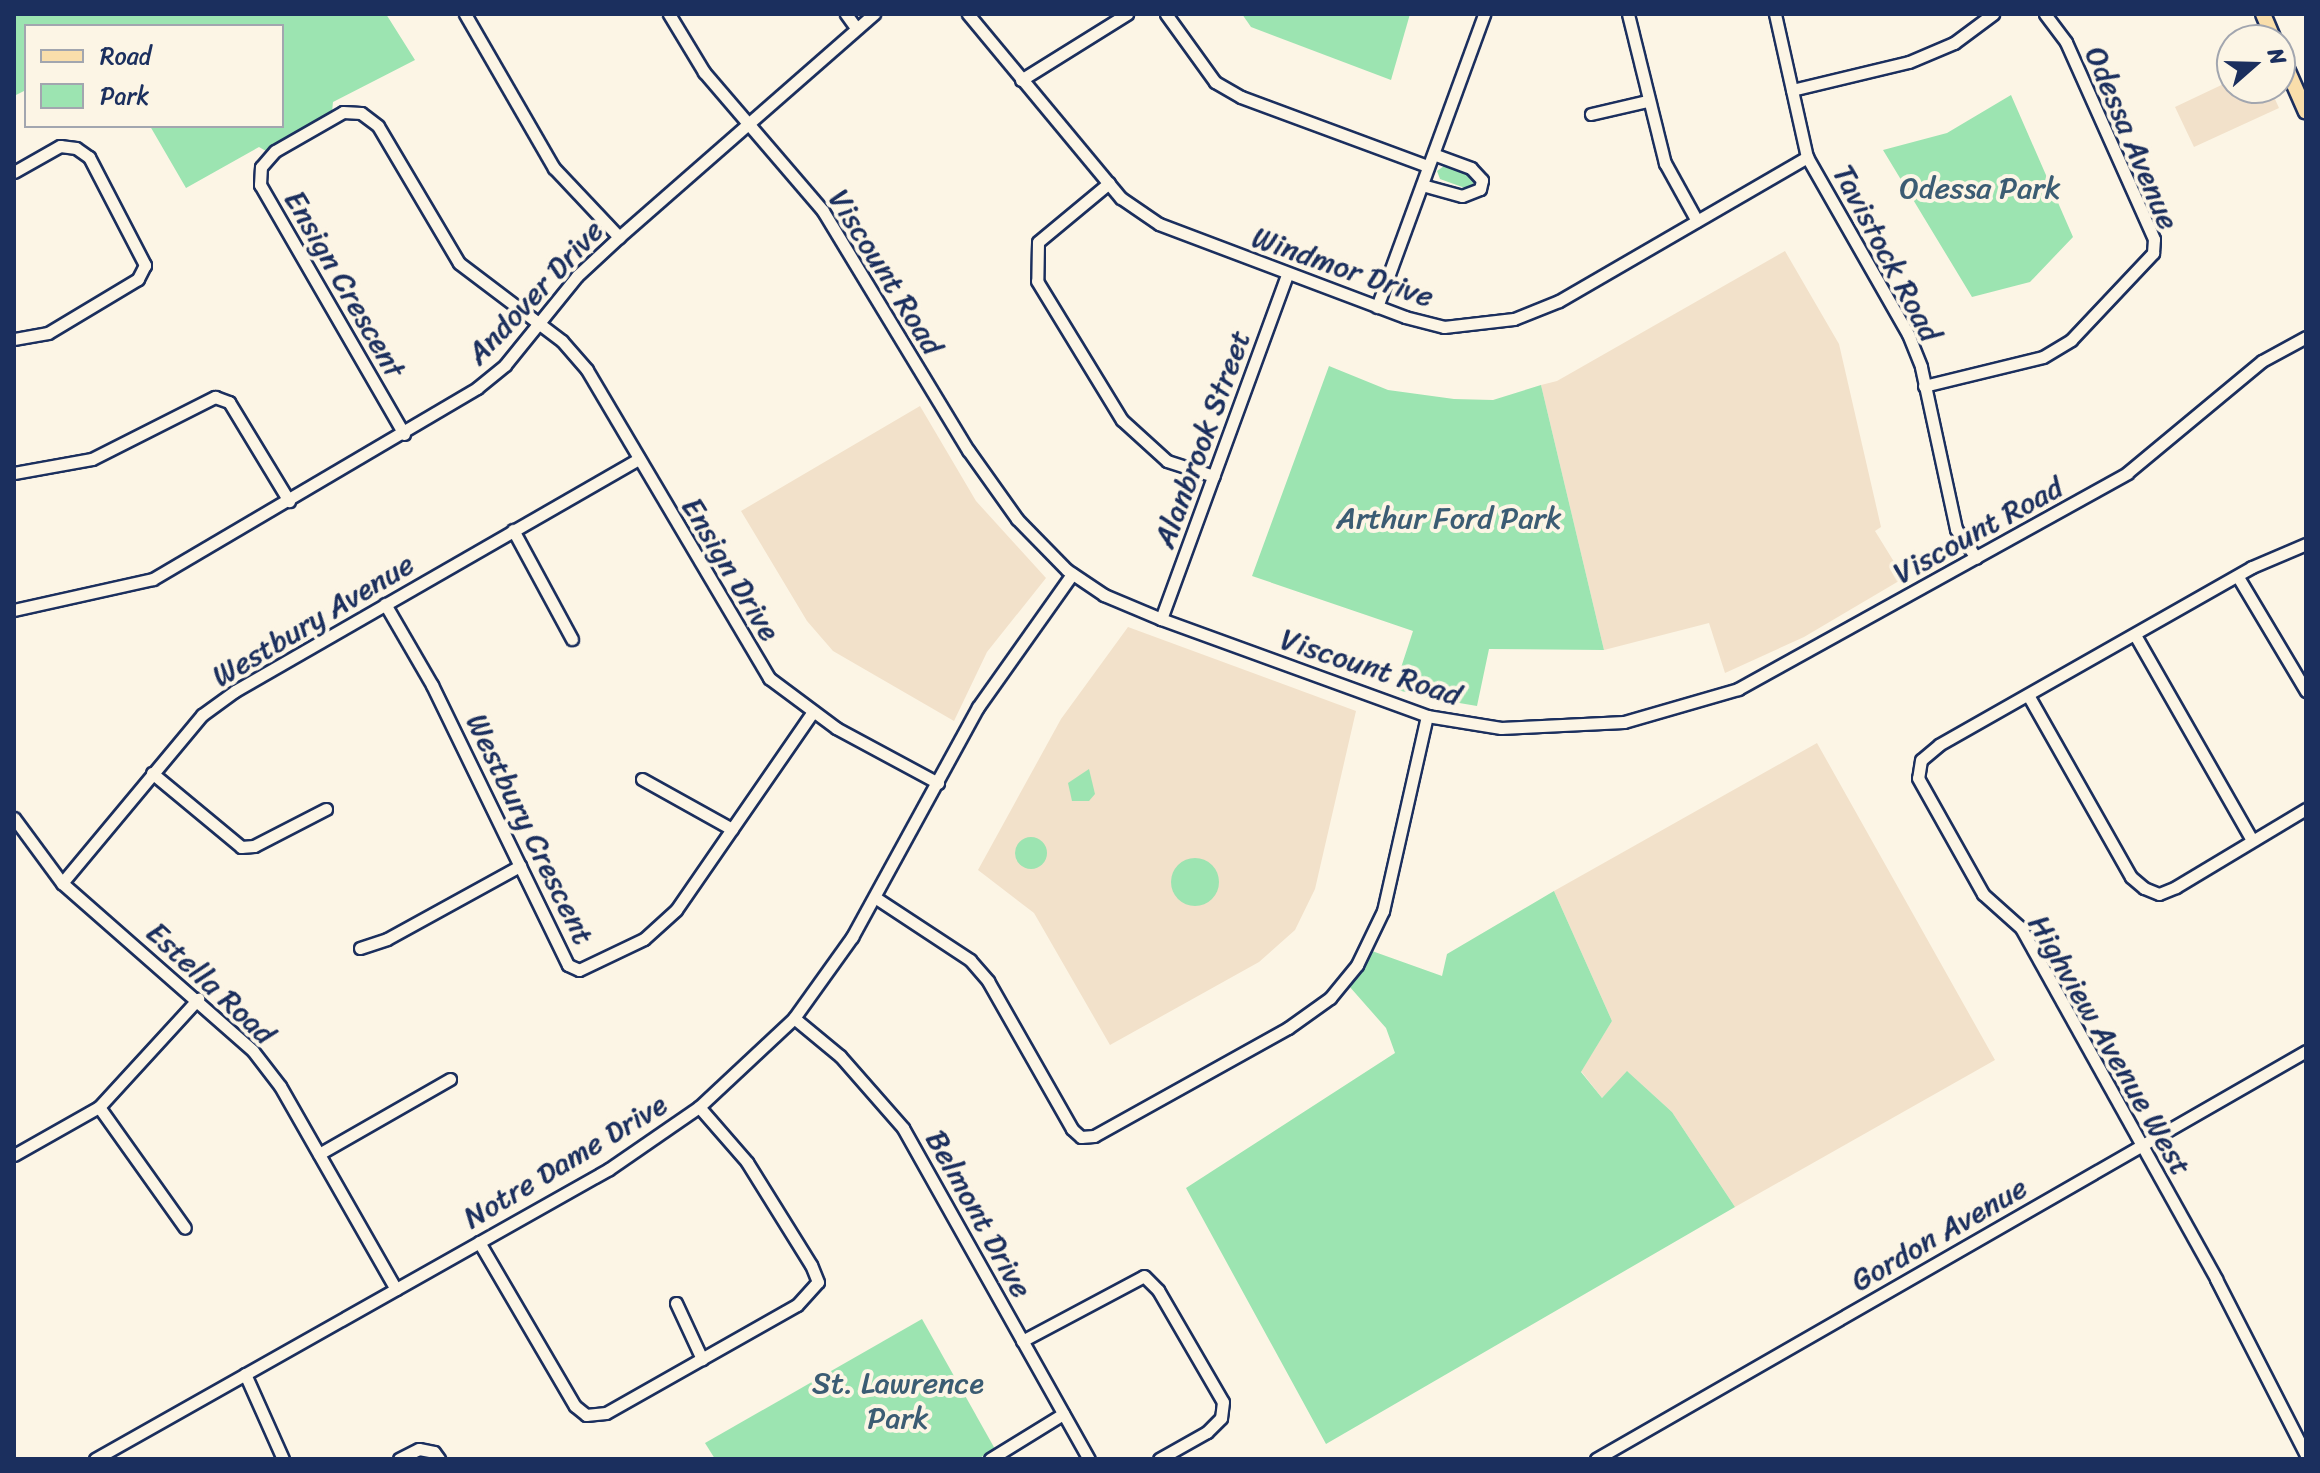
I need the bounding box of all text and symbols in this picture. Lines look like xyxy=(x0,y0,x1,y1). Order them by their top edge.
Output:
legend xyxy=(24,24,284,128)
north arrow xyxy=(2216,24,2296,104)
text: Road xyxy=(100,35,151,77)
street label: Odessa Avenue xyxy=(2077,41,2187,235)
text: N xyxy=(2256,42,2298,70)
text: Park xyxy=(100,75,149,117)
street label: Tavistock Road xyxy=(1825,158,1949,348)
park label: Odessa Park xyxy=(1899,170,2061,206)
street label: Ensign Crescent xyxy=(276,182,414,386)
street label: Viscount Road xyxy=(821,183,951,361)
street label: Andover Drive xyxy=(459,212,611,372)
street label: Windmor Drive xyxy=(1247,219,1439,315)
street label: Alanbrook Street xyxy=(1146,325,1258,553)
street label: Viscount Road xyxy=(1887,469,2069,591)
street label: Ensign Drive xyxy=(674,490,788,648)
park label: Arthur Ford Park xyxy=(1336,500,1562,536)
street label: Westbury Avenue xyxy=(206,546,420,694)
street label: Viscount Road xyxy=(1276,621,1466,713)
street label: Westbury Crescent xyxy=(458,707,602,951)
street label: Highview Avenue West xyxy=(2021,908,2199,1182)
street label: Estella Road xyxy=(139,914,283,1052)
street label: Notre Dame Drive xyxy=(456,1086,674,1236)
street label: Belmont Drive xyxy=(918,1124,1040,1304)
street label: Gordon Avenue xyxy=(1845,1169,2033,1299)
park label: St. Lawrence Park xyxy=(812,1365,984,1436)

